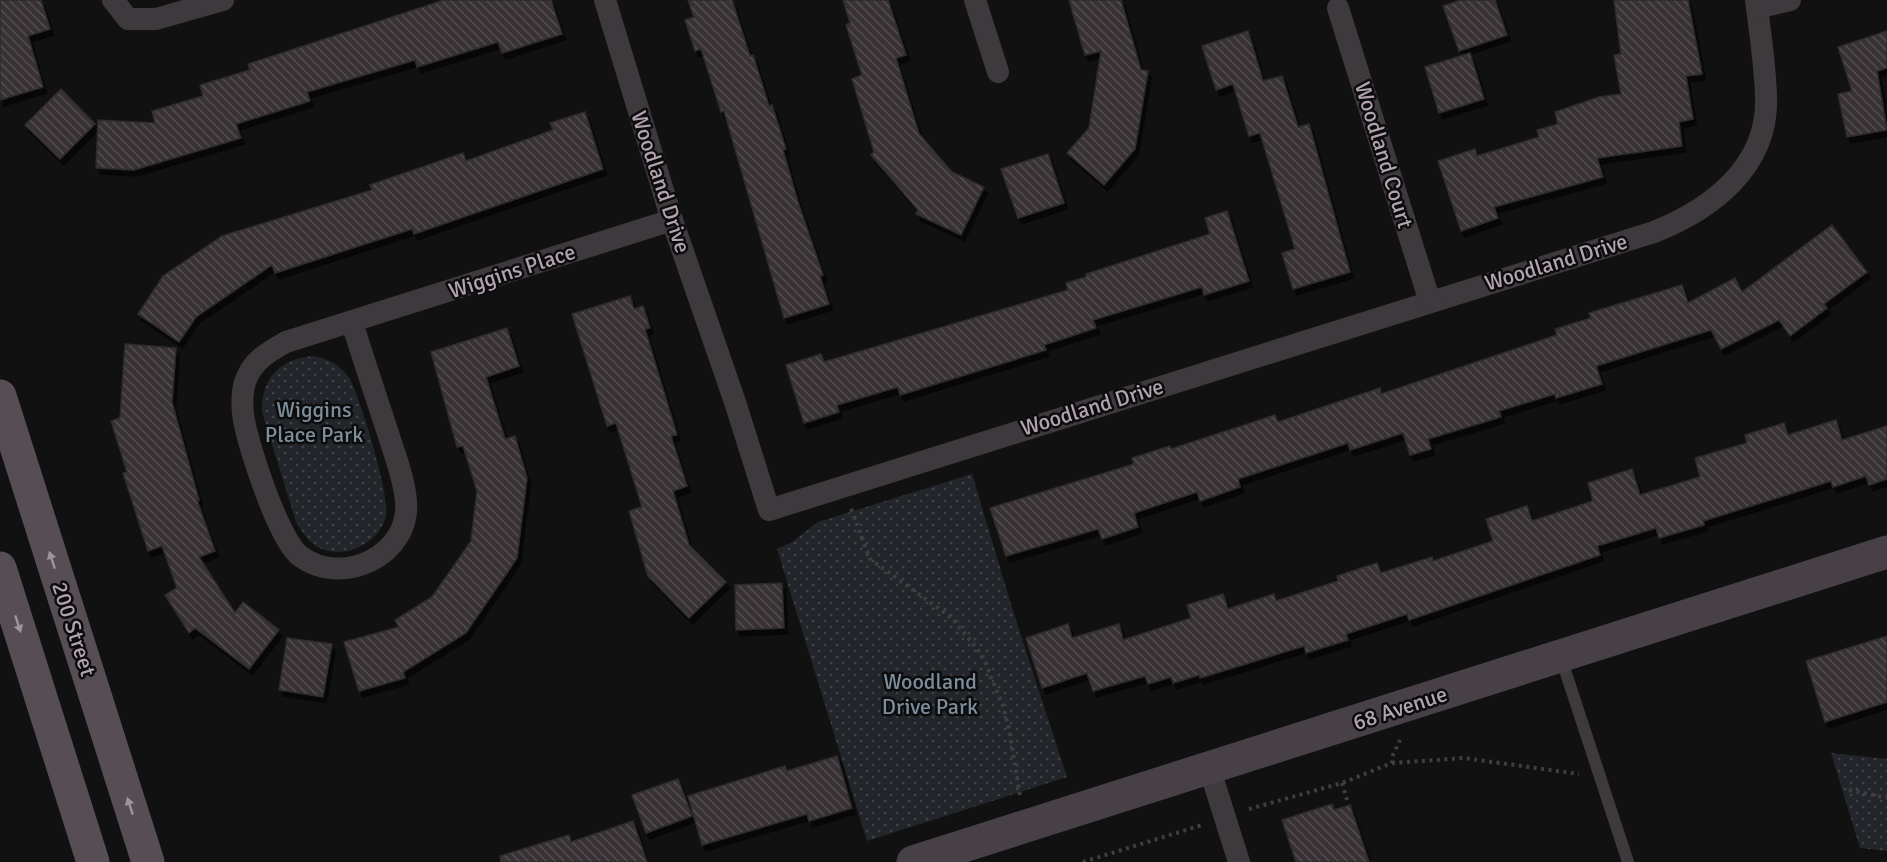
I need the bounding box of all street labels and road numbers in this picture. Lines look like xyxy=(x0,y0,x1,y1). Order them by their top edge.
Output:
street label: Woodland Court xyxy=(1349,79,1419,232)
street label: Woodland Drive xyxy=(625,108,697,256)
street label: Woodland Drive xyxy=(1481,227,1631,297)
street label: Wiggins Place xyxy=(445,238,579,304)
street label: Woodland Drive xyxy=(1017,372,1167,442)
street label: 200 Street xyxy=(46,578,102,680)
street label: 68 Avenue xyxy=(1350,680,1450,736)

